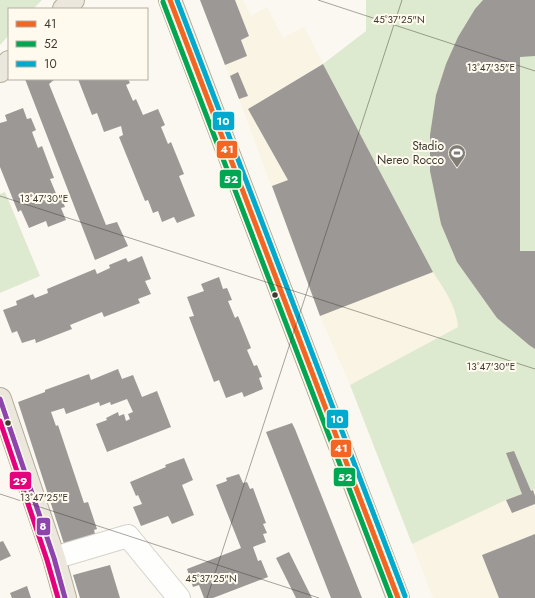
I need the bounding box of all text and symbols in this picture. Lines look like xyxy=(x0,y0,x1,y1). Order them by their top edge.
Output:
legend xyxy=(8,8,148,80)
text: 45°37'25"N xyxy=(373,12,425,27)
text: 41 xyxy=(44,15,56,33)
text: 52 xyxy=(44,35,58,53)
text: 10 xyxy=(44,55,57,73)
text: 13°47'35"E xyxy=(467,60,515,75)
line badge: 10 xyxy=(212,111,235,131)
text: 10 xyxy=(217,113,229,129)
place label: Stadio Nereo Rocco xyxy=(377,137,444,169)
line badge: 41 xyxy=(216,140,238,159)
text: 41 xyxy=(220,141,234,157)
sports icon: Stadio Nereo Rocco xyxy=(447,143,467,168)
line badge: 52 xyxy=(219,169,242,189)
text: 52 xyxy=(224,171,238,187)
text: 13°47'30"E xyxy=(20,191,68,206)
unlabelled marker xyxy=(270,290,280,300)
text: 13°47'30"E xyxy=(467,359,515,374)
line badge: 10 xyxy=(326,409,349,429)
text: 10 xyxy=(331,411,343,427)
unlabelled marker xyxy=(3,418,13,428)
line badge: 41 xyxy=(330,439,352,458)
text: 41 xyxy=(334,440,348,456)
line badge: 52 xyxy=(333,467,356,487)
text: 52 xyxy=(338,469,352,485)
line badge: 29 xyxy=(9,471,32,490)
text: 29 xyxy=(13,473,27,489)
text: 13°47'25"E xyxy=(20,490,68,505)
line badge: 8 xyxy=(36,517,51,536)
text: 8 xyxy=(40,518,47,534)
text: 45°37'25"N xyxy=(185,571,237,586)

